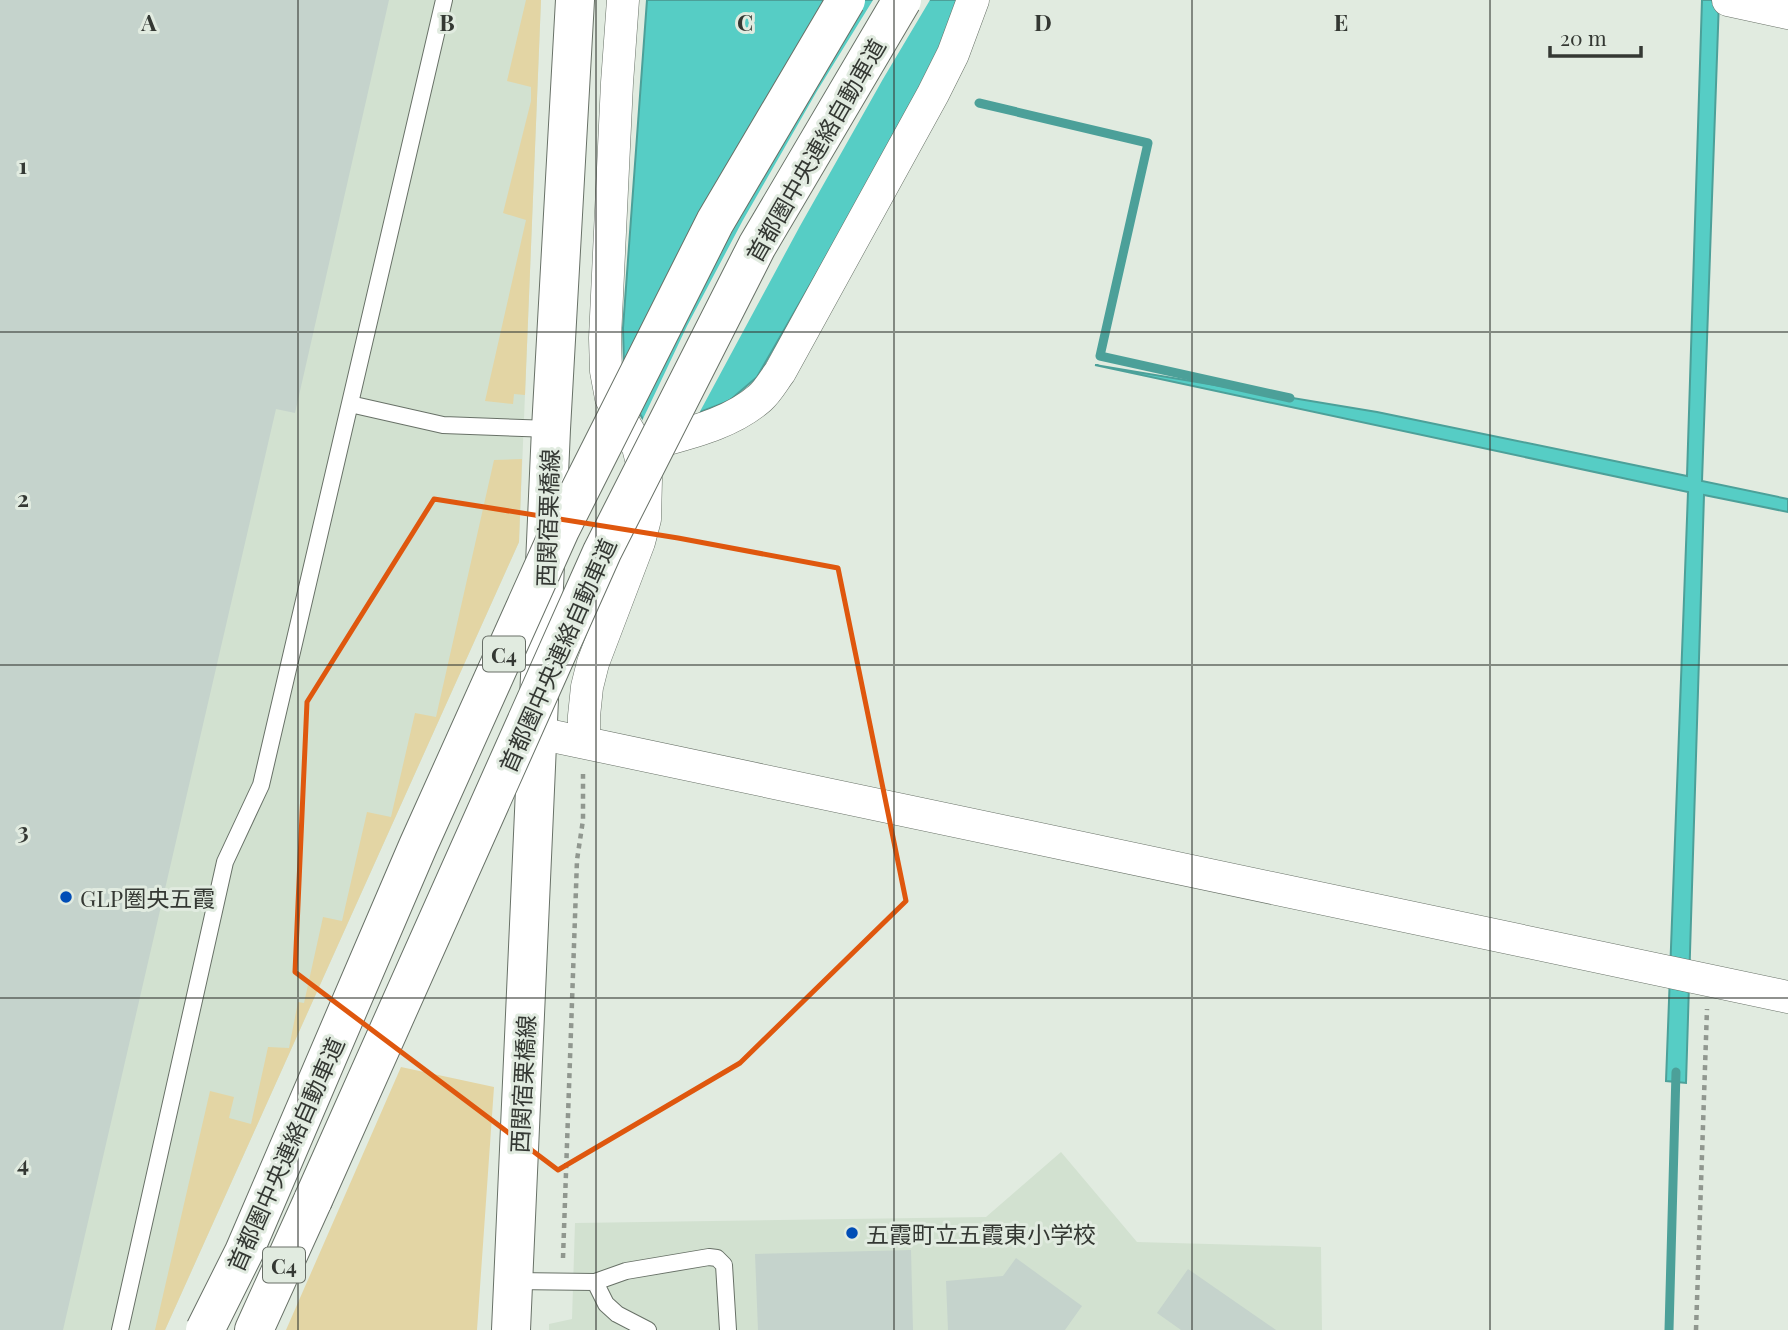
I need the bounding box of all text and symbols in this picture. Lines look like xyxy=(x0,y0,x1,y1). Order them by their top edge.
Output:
text: A xyxy=(140,6,157,37)
text: B xyxy=(439,6,455,37)
text: C xyxy=(737,6,753,37)
text: D xyxy=(1034,6,1052,37)
text: E xyxy=(1334,6,1348,37)
scale bar xyxy=(1550,14,1641,58)
text: 20 m xyxy=(1560,23,1607,51)
street label: 首都圏中央連絡自動車道 xyxy=(738,33,892,267)
text: 1 xyxy=(19,149,28,180)
street label: 西関宿栗橋線 xyxy=(529,449,565,587)
text: 2 xyxy=(17,482,29,513)
street label: 首都圏中央連絡自動車道 xyxy=(491,533,623,777)
road number: C4 xyxy=(483,636,525,672)
text: 3 xyxy=(17,814,29,845)
place label: GLP圏央五霞 xyxy=(80,882,215,913)
marker: GLP圏央五霞 xyxy=(58,889,74,905)
street label: 西関宿栗橋線 xyxy=(503,1014,541,1154)
street label: 首都圏中央連絡自動車道 xyxy=(219,1032,351,1276)
text: 4 xyxy=(17,1147,29,1178)
place label: 五霞町立五霞東小学校 xyxy=(866,1218,1096,1249)
marker: 五霞町立五霞東小学校 xyxy=(844,1225,860,1241)
road number: C4 xyxy=(263,1248,305,1282)

